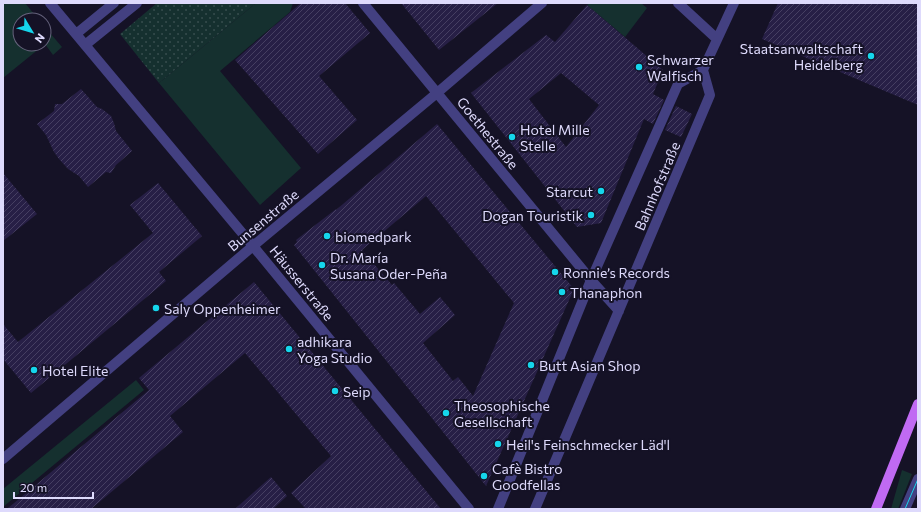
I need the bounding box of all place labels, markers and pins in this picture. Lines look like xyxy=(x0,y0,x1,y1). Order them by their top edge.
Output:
place label: Staatsanwaltschaft Heidelberg xyxy=(740,40,863,73)
place label: Schwarzer Walfisch xyxy=(647,51,714,84)
marker: Staatsanwaltschaft Heidelberg xyxy=(866,51,876,61)
marker: Schwarzer Walfisch xyxy=(634,62,644,72)
place label: Hotel Mille Stelle xyxy=(520,121,590,154)
marker: Hotel Mille Stelle xyxy=(507,132,517,142)
place label: Starcut xyxy=(546,183,593,200)
marker: Starcut xyxy=(596,186,606,196)
place label: Dogan Touristik xyxy=(482,207,583,224)
marker: Dogan Touristik xyxy=(586,210,596,220)
place label: biomedpark xyxy=(335,228,412,245)
marker: biomedpark xyxy=(322,231,332,241)
place label: Dr. María Susana Oder-Peña xyxy=(330,249,447,282)
marker: Dr. María Susana Oder-Peña xyxy=(317,260,327,270)
place label: Ronnie’s Records xyxy=(563,264,670,281)
marker: Ronnie’s Records xyxy=(550,267,560,277)
place label: Thanaphon xyxy=(570,284,642,301)
marker: Thanaphon xyxy=(557,287,567,297)
place label: Saly Oppenheimer xyxy=(164,300,281,317)
marker: Saly Oppenheimer xyxy=(151,303,161,313)
place label: adhikara Yoga Studio xyxy=(297,333,372,366)
marker: adhikara Yoga Studio xyxy=(284,344,294,354)
place label: Butt Asian Shop xyxy=(539,357,641,374)
marker: Butt Asian Shop xyxy=(526,360,536,370)
place label: Hotel Elite xyxy=(42,362,109,379)
marker: Hotel Elite xyxy=(29,365,39,375)
place label: Seip xyxy=(343,383,370,400)
marker: Seip xyxy=(330,386,340,396)
place label: Theosophische Gesellschaft xyxy=(454,397,550,430)
marker: Theosophische Gesellschaft xyxy=(441,408,451,418)
place label: Heil's Feinschmecker Läd'l xyxy=(506,436,670,453)
marker: Heil's Feinschmecker Läd'l xyxy=(493,439,503,449)
place label: Cafè Bistro Goodfellas xyxy=(492,460,563,493)
marker: Cafè Bistro Goodfellas xyxy=(479,471,489,481)

